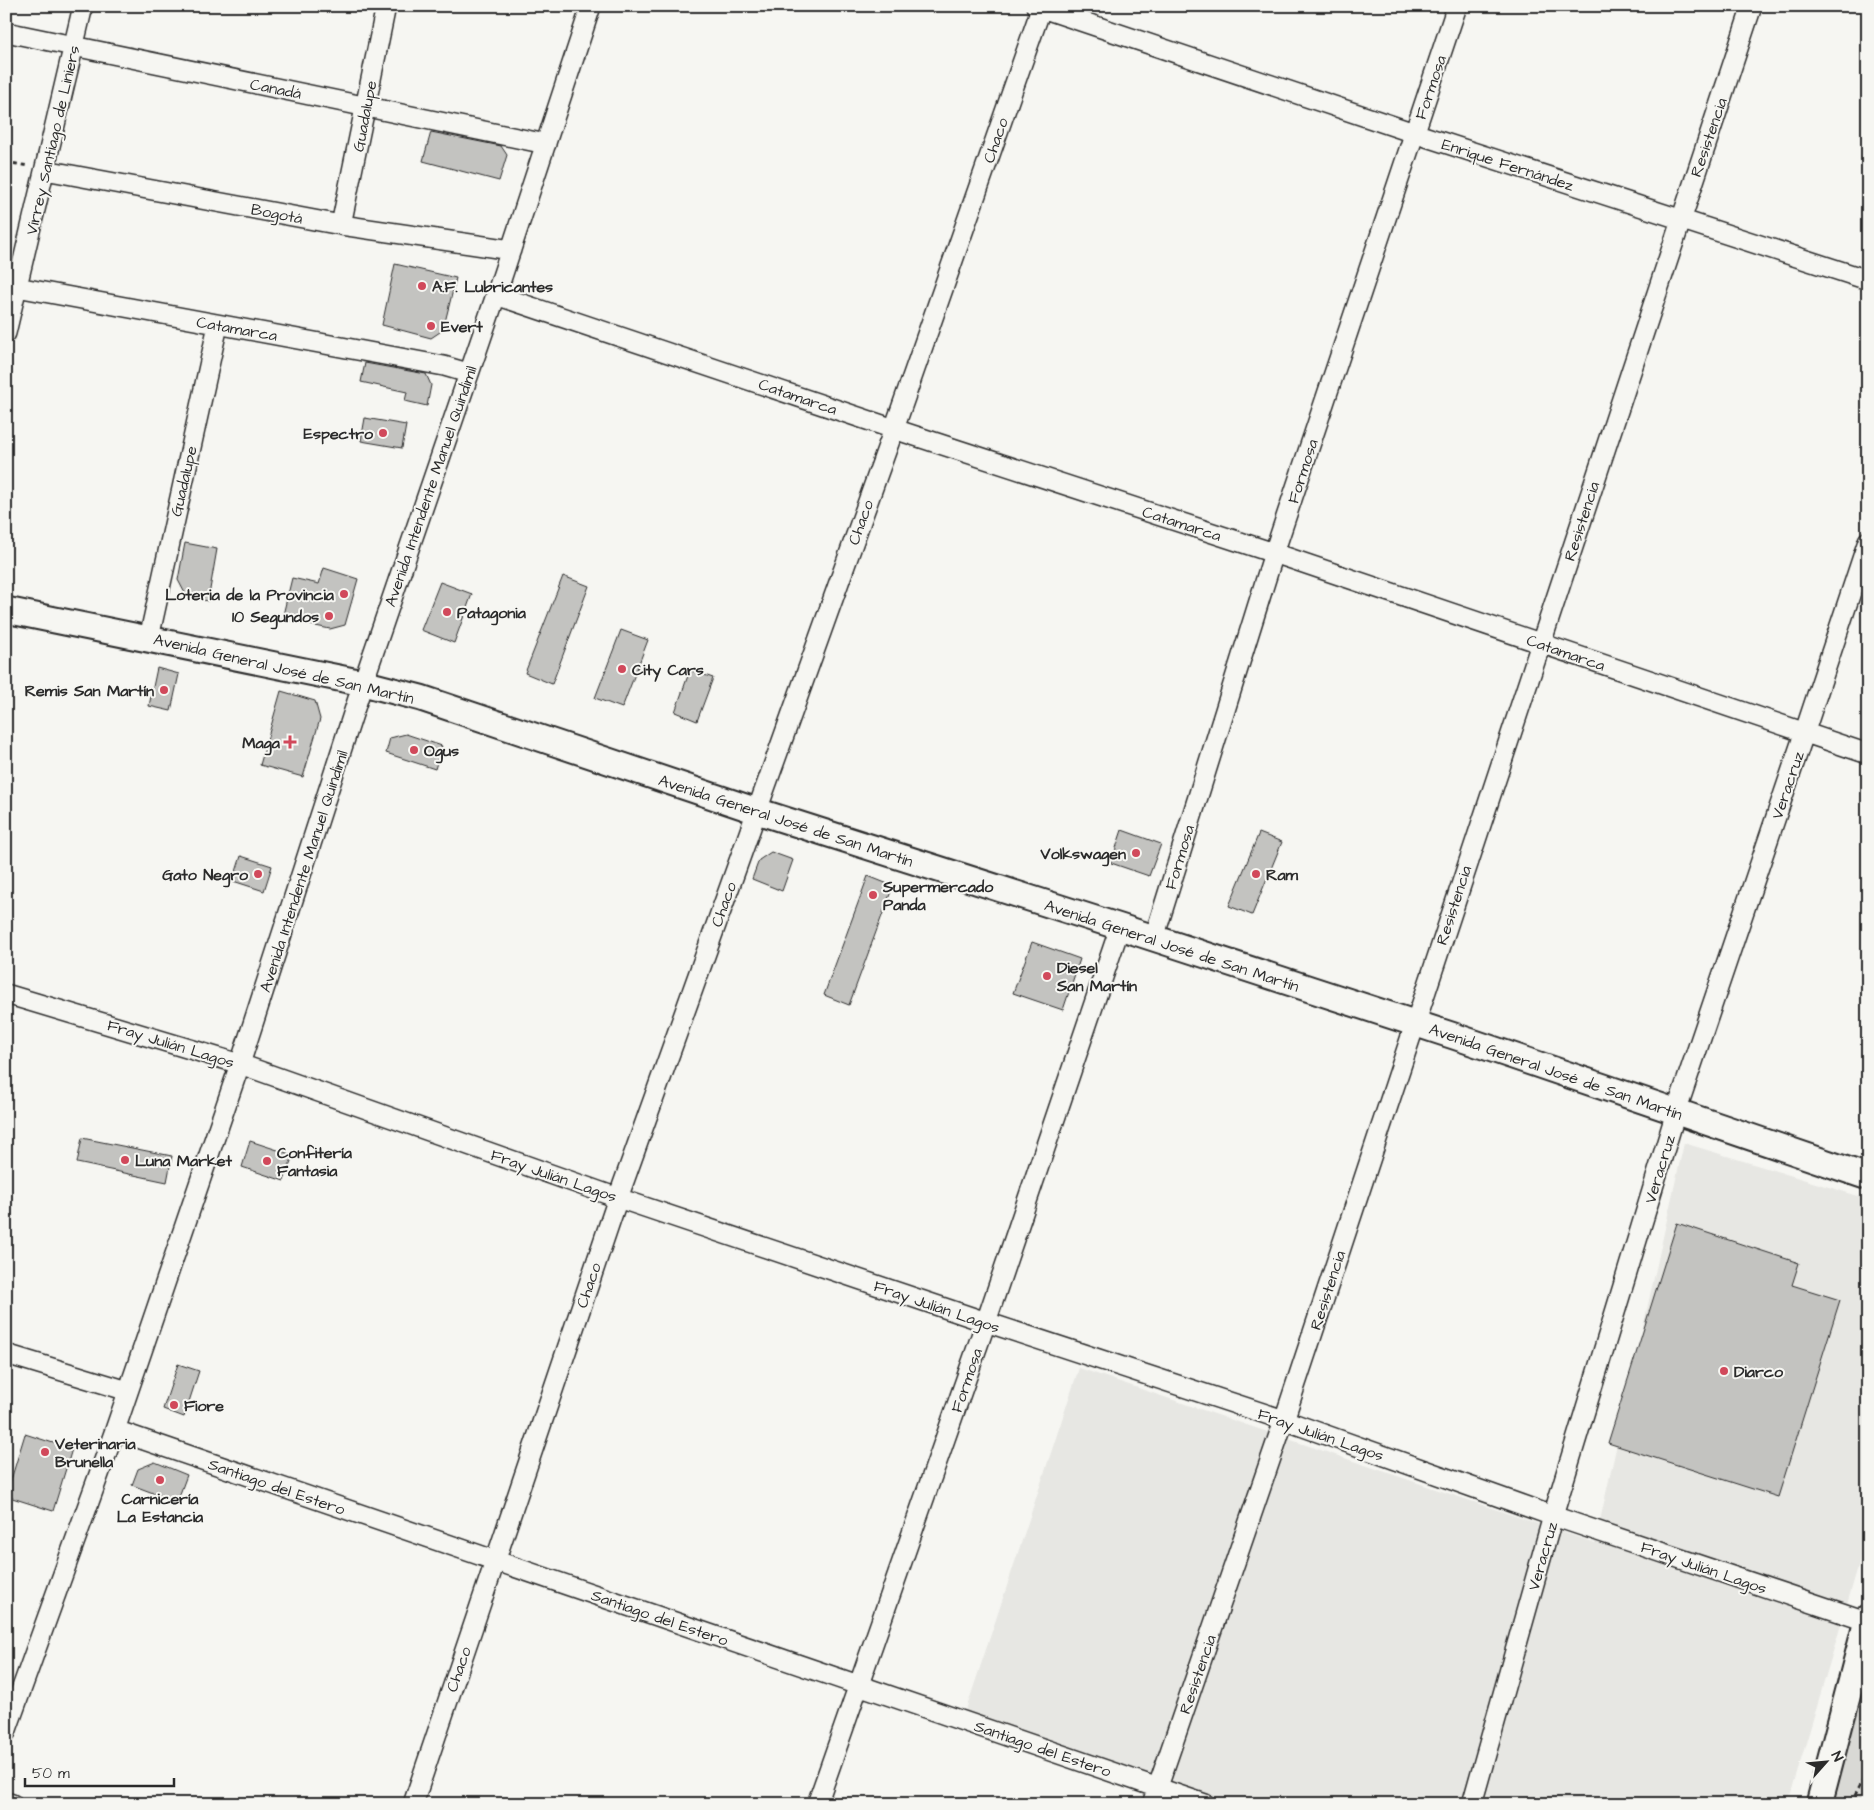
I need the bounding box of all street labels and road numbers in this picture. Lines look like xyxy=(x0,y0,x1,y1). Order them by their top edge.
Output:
street label: Virrey Santiago de Liniers xyxy=(20,43,86,237)
street label: Formosa xyxy=(1410,52,1452,122)
street label: Canadá xyxy=(248,73,303,105)
street label: Guadalupe xyxy=(347,78,383,154)
street label: Resistencia xyxy=(1685,95,1733,180)
street label: Chaco xyxy=(978,115,1014,166)
street label: Enrique Fernández xyxy=(1439,133,1577,197)
street label: Bogotá xyxy=(249,198,305,231)
street label: Catamarca xyxy=(195,311,279,347)
street label: Avenida Intendente Manuel Quindimil xyxy=(379,363,483,610)
street label: Catamarca xyxy=(755,373,840,421)
street label: Formosa xyxy=(1282,436,1324,506)
street label: Guadalupe xyxy=(165,443,203,519)
street label: Resistencia xyxy=(1559,479,1605,564)
street label: Chaco xyxy=(843,497,879,548)
street label: Catamarca xyxy=(1139,501,1224,547)
street label: Avenida General José de San Martín xyxy=(152,628,416,710)
street label: Catamarca xyxy=(1523,629,1608,677)
street label: Avenida Intendente Manuel Quindimil xyxy=(254,747,354,995)
street label: Veracruz xyxy=(1766,748,1810,822)
street label: Avenida General José de San Martín xyxy=(656,769,916,873)
street label: Formosa xyxy=(1160,822,1200,892)
street label: Resistencia xyxy=(1431,863,1477,948)
street label: Chaco xyxy=(706,879,742,930)
street label: Avenida General José de San Martín xyxy=(1042,894,1302,998)
street label: Fray Julián Lagos xyxy=(104,1014,237,1075)
street label: Avenida General José de San Martín xyxy=(1426,1018,1685,1126)
street label: Veracruz xyxy=(1639,1132,1681,1206)
street label: Fray Julián Lagos xyxy=(487,1144,620,1209)
street label: Resistencia xyxy=(1305,1248,1351,1333)
street label: Chaco xyxy=(571,1260,607,1311)
street label: Fray Julián Lagos xyxy=(870,1275,1003,1340)
street label: Formosa xyxy=(946,1345,988,1415)
street label: Fray Julián Lagos xyxy=(1254,1403,1387,1468)
street label: Santiago del Estero xyxy=(205,1453,348,1522)
street label: Veracruz xyxy=(1523,1519,1563,1593)
street label: Fray Julián Lagos xyxy=(1637,1536,1770,1601)
street label: Santiago del Estero xyxy=(588,1584,731,1653)
street label: Resistencia xyxy=(1174,1632,1222,1717)
street label: Chaco xyxy=(441,1644,477,1695)
street label: Santiago del Estero xyxy=(971,1715,1114,1784)

